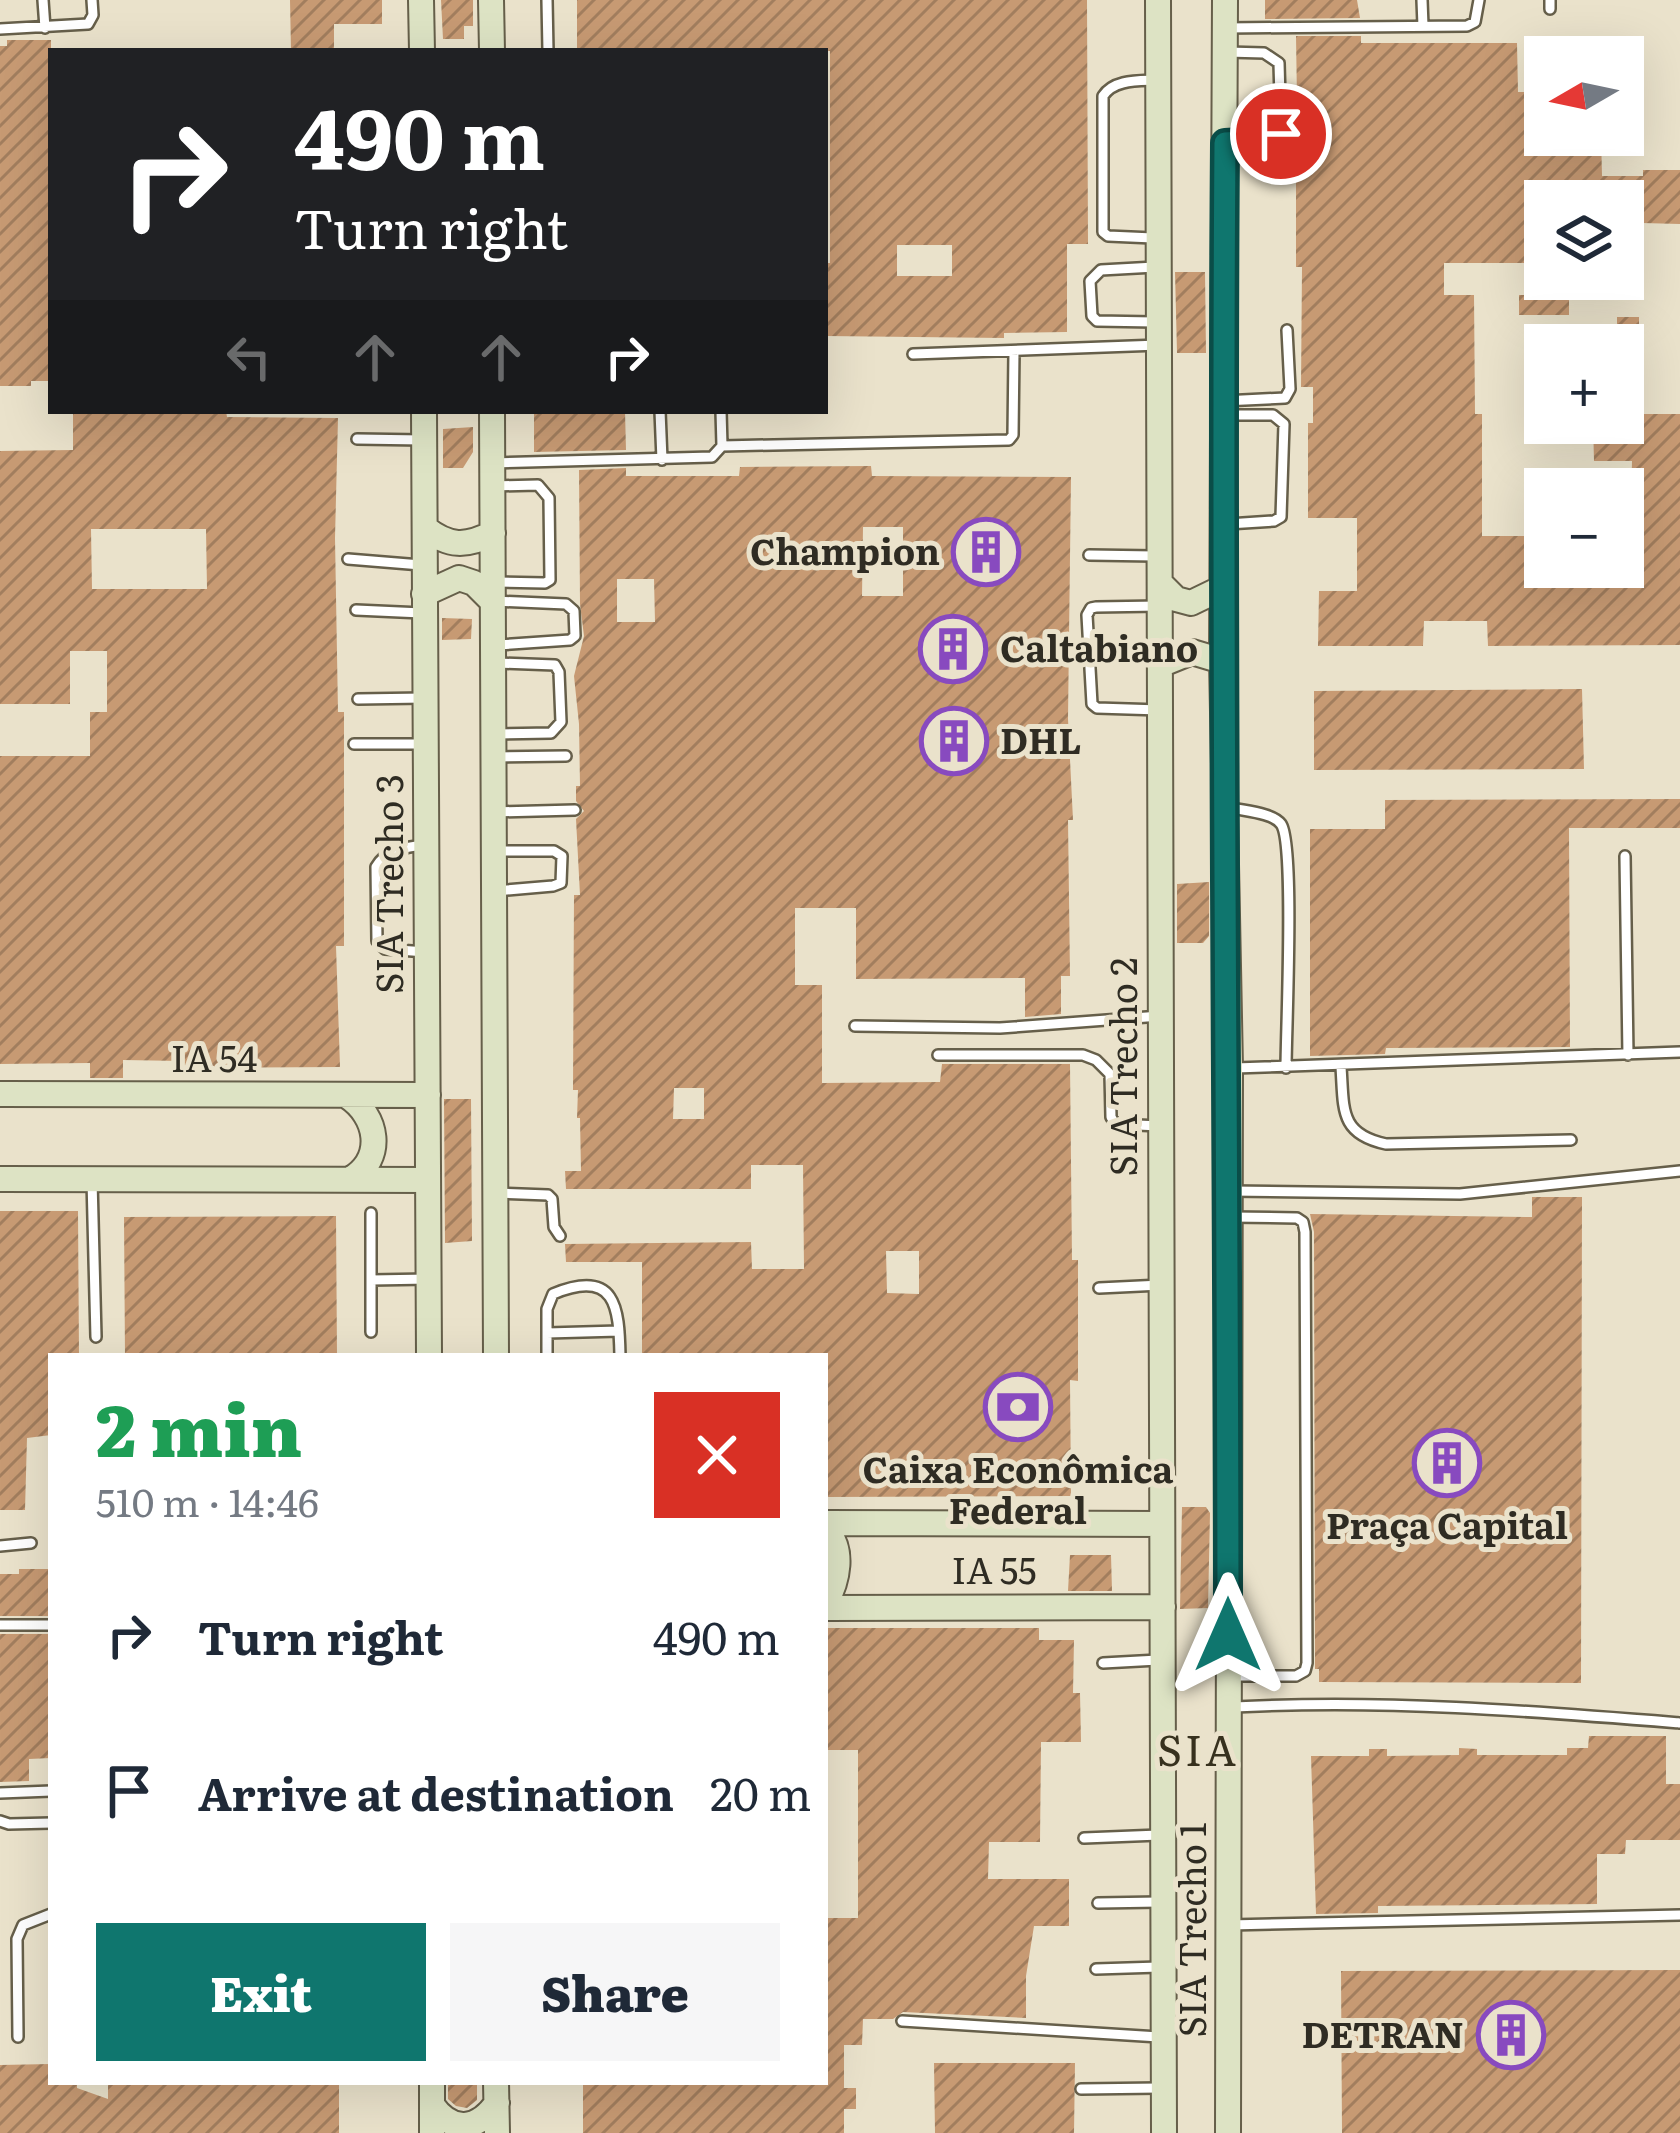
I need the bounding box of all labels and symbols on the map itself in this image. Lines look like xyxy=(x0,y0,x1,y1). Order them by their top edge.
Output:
north arrow xyxy=(1524,36,1644,156)
pin xyxy=(1230,83,1332,185)
building icon: Champion xyxy=(951,517,1021,587)
place label: Champion xyxy=(750,523,940,576)
building icon: Caltabiano xyxy=(918,614,988,684)
place label: Caltabiano xyxy=(1000,620,1198,673)
building icon: DHL xyxy=(919,706,989,776)
place label: DHL xyxy=(1000,712,1082,765)
street label: SIA Trecho 3 xyxy=(361,774,414,994)
street label: SIA Trecho 2 xyxy=(1095,958,1148,1176)
street label: IA 54 xyxy=(171,1030,257,1083)
bank icon: Caixa Econômica Federal xyxy=(983,1372,1053,1442)
building icon: Praça Capital xyxy=(1412,1428,1482,1498)
place label: Caixa Econômica Federal xyxy=(863,1441,1174,1535)
place label: Praça Capital xyxy=(1326,1497,1568,1550)
street label: IA 55 xyxy=(952,1542,1036,1595)
position arrow xyxy=(1165,1572,1291,1698)
district label: SIA xyxy=(1157,1717,1239,1779)
street label: SIA Trecho 1 xyxy=(1164,1822,1217,2038)
building icon: DETRAN xyxy=(1476,2000,1546,2070)
place label: DETRAN xyxy=(1301,2006,1464,2059)

